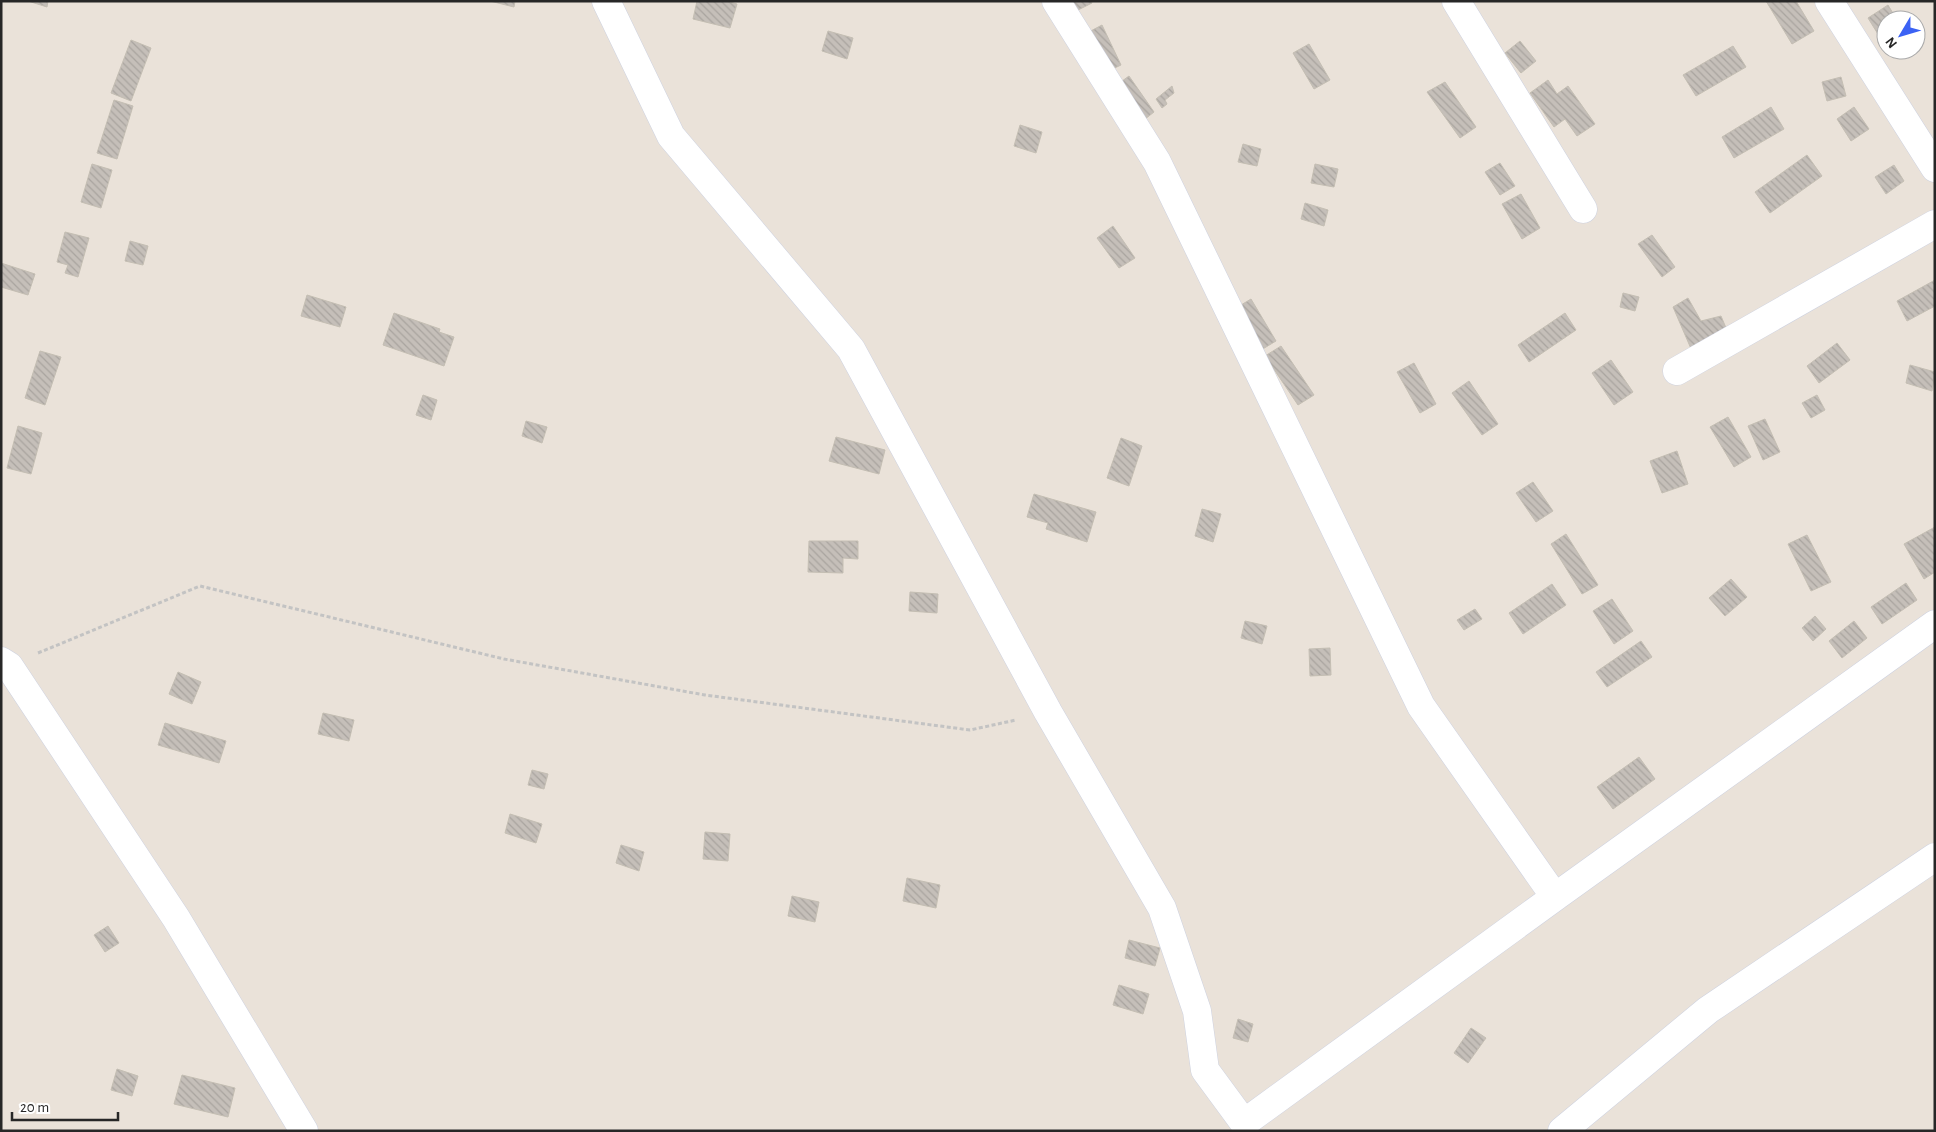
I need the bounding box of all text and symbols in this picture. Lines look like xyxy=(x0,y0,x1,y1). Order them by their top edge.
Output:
north arrow xyxy=(1876,10,1926,60)
text: N xyxy=(1883,34,1900,51)
scale bar xyxy=(12,1090,119,1122)
text: 20 m xyxy=(20,1100,49,1115)

